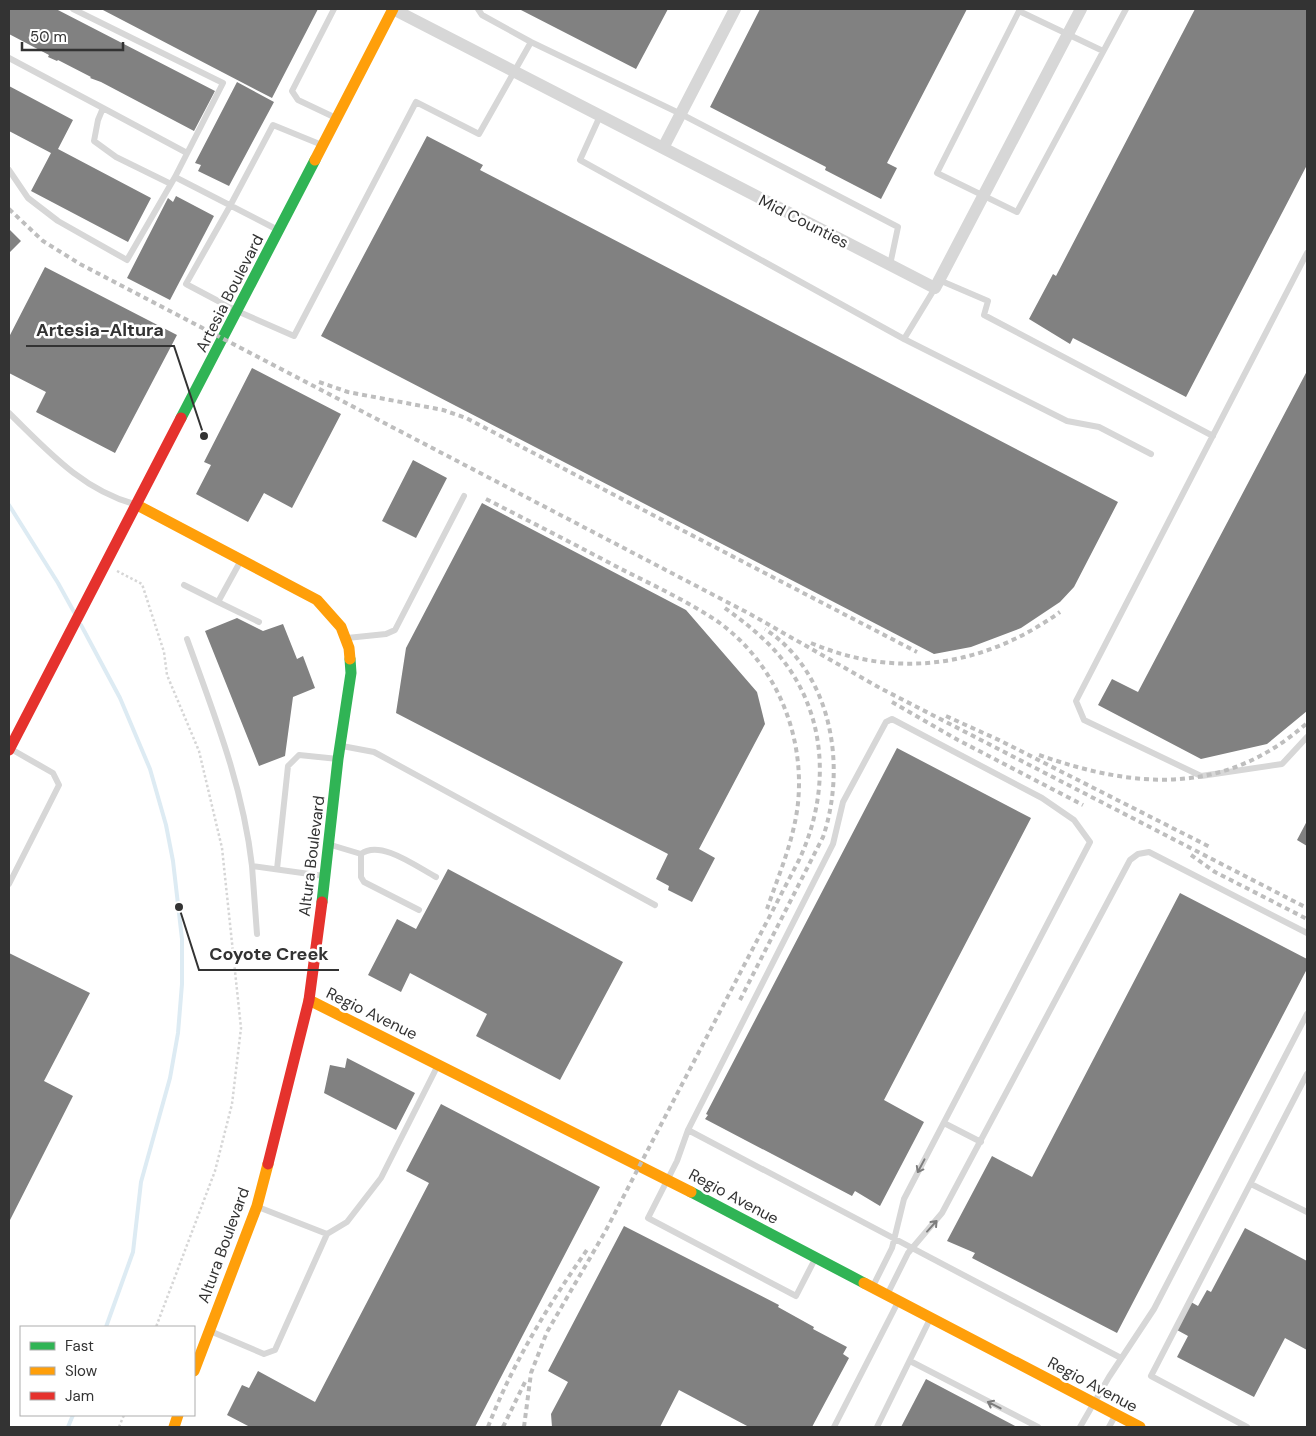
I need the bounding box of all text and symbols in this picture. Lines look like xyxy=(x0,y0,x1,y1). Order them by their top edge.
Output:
scale bar xyxy=(22,20,124,52)
text: 50 m xyxy=(30,27,67,47)
street label: Mid Counties xyxy=(755,190,852,253)
street label: Artesia Boulevard xyxy=(191,231,268,356)
callout: Artesia-Altura xyxy=(26,313,174,346)
text: Artesia-Altura xyxy=(36,318,164,342)
street label: Altura Boulevard xyxy=(294,794,329,918)
callout: Coyote Creek xyxy=(199,937,339,970)
text: Coyote Creek xyxy=(209,942,329,966)
street label: Regio Avenue xyxy=(323,982,421,1045)
one-way arrow xyxy=(916,1158,925,1173)
street label: Regio Avenue xyxy=(685,1164,782,1229)
street label: Altura Boulevard xyxy=(193,1184,254,1306)
one-way arrow xyxy=(927,1219,938,1232)
legend xyxy=(20,1326,195,1416)
text: Fast xyxy=(65,1336,94,1356)
street label: Regio Avenue xyxy=(1044,1352,1141,1417)
text: Slow xyxy=(65,1361,98,1381)
text: Jam xyxy=(65,1386,94,1406)
one-way arrow xyxy=(987,1400,1002,1410)

